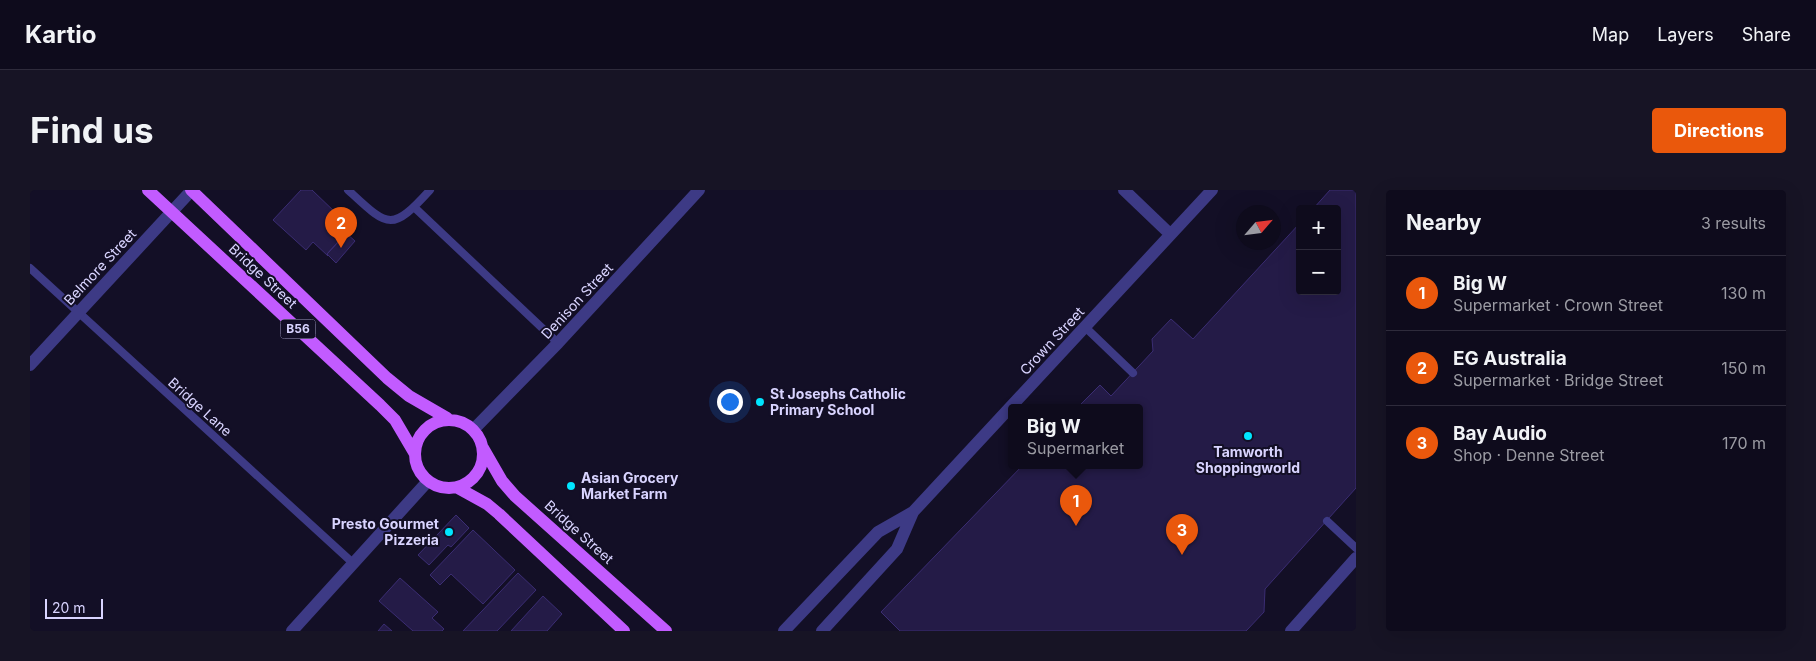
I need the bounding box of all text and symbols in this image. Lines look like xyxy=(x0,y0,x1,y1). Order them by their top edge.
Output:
text: Kartio xyxy=(25,20,96,49)
text: Map xyxy=(1592,24,1629,45)
text: Layers xyxy=(1657,24,1714,45)
text: Share xyxy=(1742,24,1791,45)
button: Directions xyxy=(1652,108,1786,153)
text: Find us xyxy=(30,109,154,151)
north arrow xyxy=(1236,205,1281,250)
map controls xyxy=(1296,205,1341,295)
button: + xyxy=(1296,205,1341,250)
pin: 2 xyxy=(325,207,357,248)
text: Nearby xyxy=(1406,210,1481,235)
text: 3 results xyxy=(1701,213,1766,233)
street label: Belmore Street xyxy=(60,225,140,308)
street label: Bridge Street xyxy=(226,240,301,312)
button: − xyxy=(1296,250,1341,295)
street label: Denison Street xyxy=(537,259,616,342)
text: Big W xyxy=(1453,272,1507,295)
text: 1 xyxy=(1419,283,1425,303)
text: 130 m xyxy=(1721,283,1766,303)
text: Supermarket · Crown Street xyxy=(1453,295,1663,315)
street label: Crown Street xyxy=(1016,303,1088,378)
road number: B56 xyxy=(280,320,316,338)
text: EG Australia xyxy=(1453,347,1567,370)
text: 2 xyxy=(1417,358,1427,378)
text: 150 m xyxy=(1721,358,1766,378)
text: Supermarket · Bridge Street xyxy=(1453,370,1663,390)
street label: Bridge Lane xyxy=(165,374,236,440)
place label: St Josephs Catholic Primary School xyxy=(770,385,906,418)
your location xyxy=(717,389,743,415)
marker: St Josephs Catholic Primary School xyxy=(754,396,766,408)
popup xyxy=(1008,404,1143,469)
text: Big W xyxy=(1027,415,1081,438)
text: Bay Audio xyxy=(1453,422,1547,445)
marker: Tamworth Shoppingworld xyxy=(1242,430,1254,442)
text: 3 xyxy=(1417,433,1427,453)
text: 170 m xyxy=(1722,433,1766,453)
text: Supermarket xyxy=(1027,438,1124,458)
place label: Tamworth Shoppingworld xyxy=(1196,443,1300,476)
text: Shop · Denne Street xyxy=(1453,445,1604,465)
place label: Asian Grocery Market Farm xyxy=(581,469,679,502)
marker: Asian Grocery Market Farm xyxy=(565,480,577,492)
pin: 1 xyxy=(1060,485,1092,526)
street label: Bridge Street xyxy=(541,496,618,567)
pin: 3 xyxy=(1166,514,1198,555)
place label: Presto Gourmet Pizzeria xyxy=(332,515,439,548)
marker: Presto Gourmet Pizzeria xyxy=(443,526,455,538)
scale bar xyxy=(45,596,102,619)
text: 20 m xyxy=(52,599,86,616)

